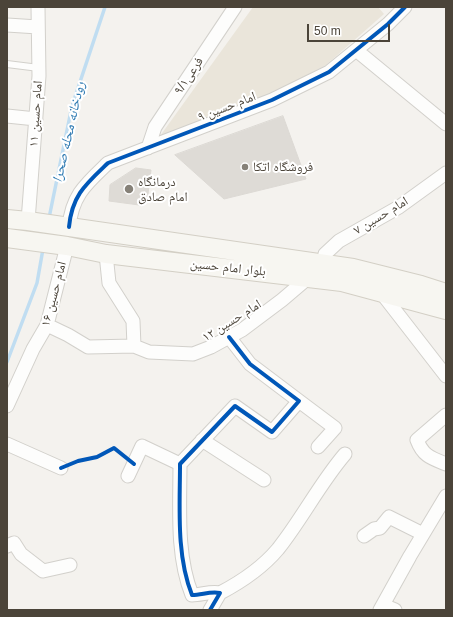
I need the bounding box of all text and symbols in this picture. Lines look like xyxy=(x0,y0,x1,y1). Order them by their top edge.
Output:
scale bar xyxy=(309,16,392,42)
text: 50 m xyxy=(314,24,341,38)
street label: فرعی۹/۱ xyxy=(171,54,207,98)
street label: امام حسین ۱۱ xyxy=(26,80,46,148)
water label: رودخانه محله صحرا xyxy=(49,80,89,184)
street label: امام حسین ۹ xyxy=(196,89,258,125)
place label: فروشگاه اتکا xyxy=(253,159,313,175)
marker: فروشگاه اتکا xyxy=(240,162,250,172)
place label: درمانگاه امام صادق xyxy=(138,174,188,205)
marker: درمانگاه امام صادق xyxy=(123,183,135,195)
street label: امام حسین ۷ xyxy=(351,194,411,238)
street label: بلوار امام حسین xyxy=(189,256,267,280)
street label: امام حسین ۱۶ xyxy=(38,260,70,328)
street label: امام حسین ۱۲ xyxy=(200,297,264,345)

